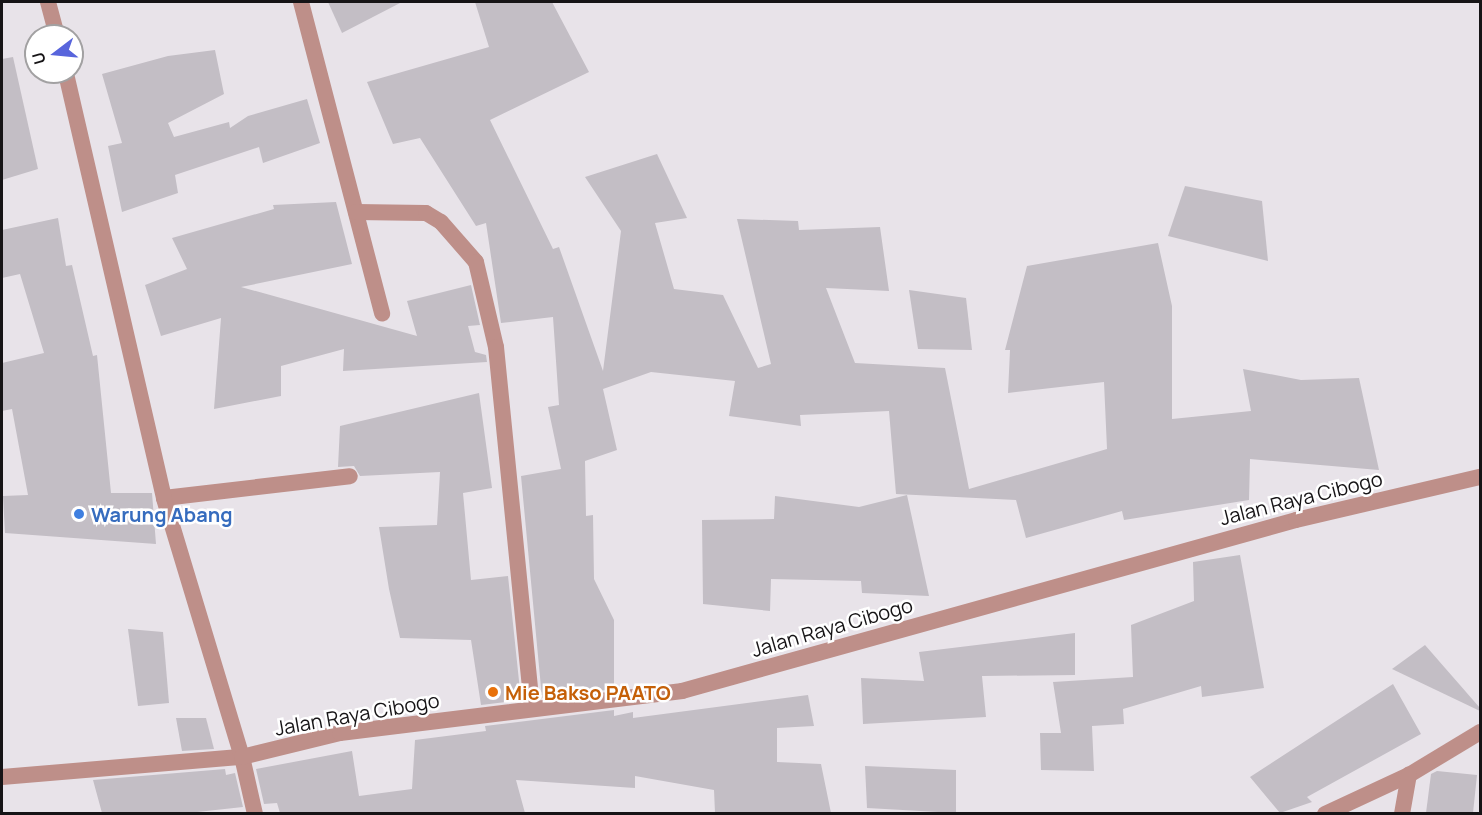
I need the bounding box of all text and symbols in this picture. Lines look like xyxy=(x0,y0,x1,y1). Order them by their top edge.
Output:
north arrow xyxy=(24,24,84,84)
text: U xyxy=(26,50,51,67)
street label: Jalan Raya Cibogo xyxy=(1217,466,1385,530)
place label: Warung Abang xyxy=(91,502,233,526)
marker: Warung Abang xyxy=(72,507,86,521)
street label: Jalan Raya Cibogo xyxy=(749,592,915,662)
place label: Mie Bakso PAATO xyxy=(505,680,671,704)
marker: Mie Bakso PAATO xyxy=(486,685,500,699)
street label: Jalan Raya Cibogo xyxy=(273,688,441,740)

